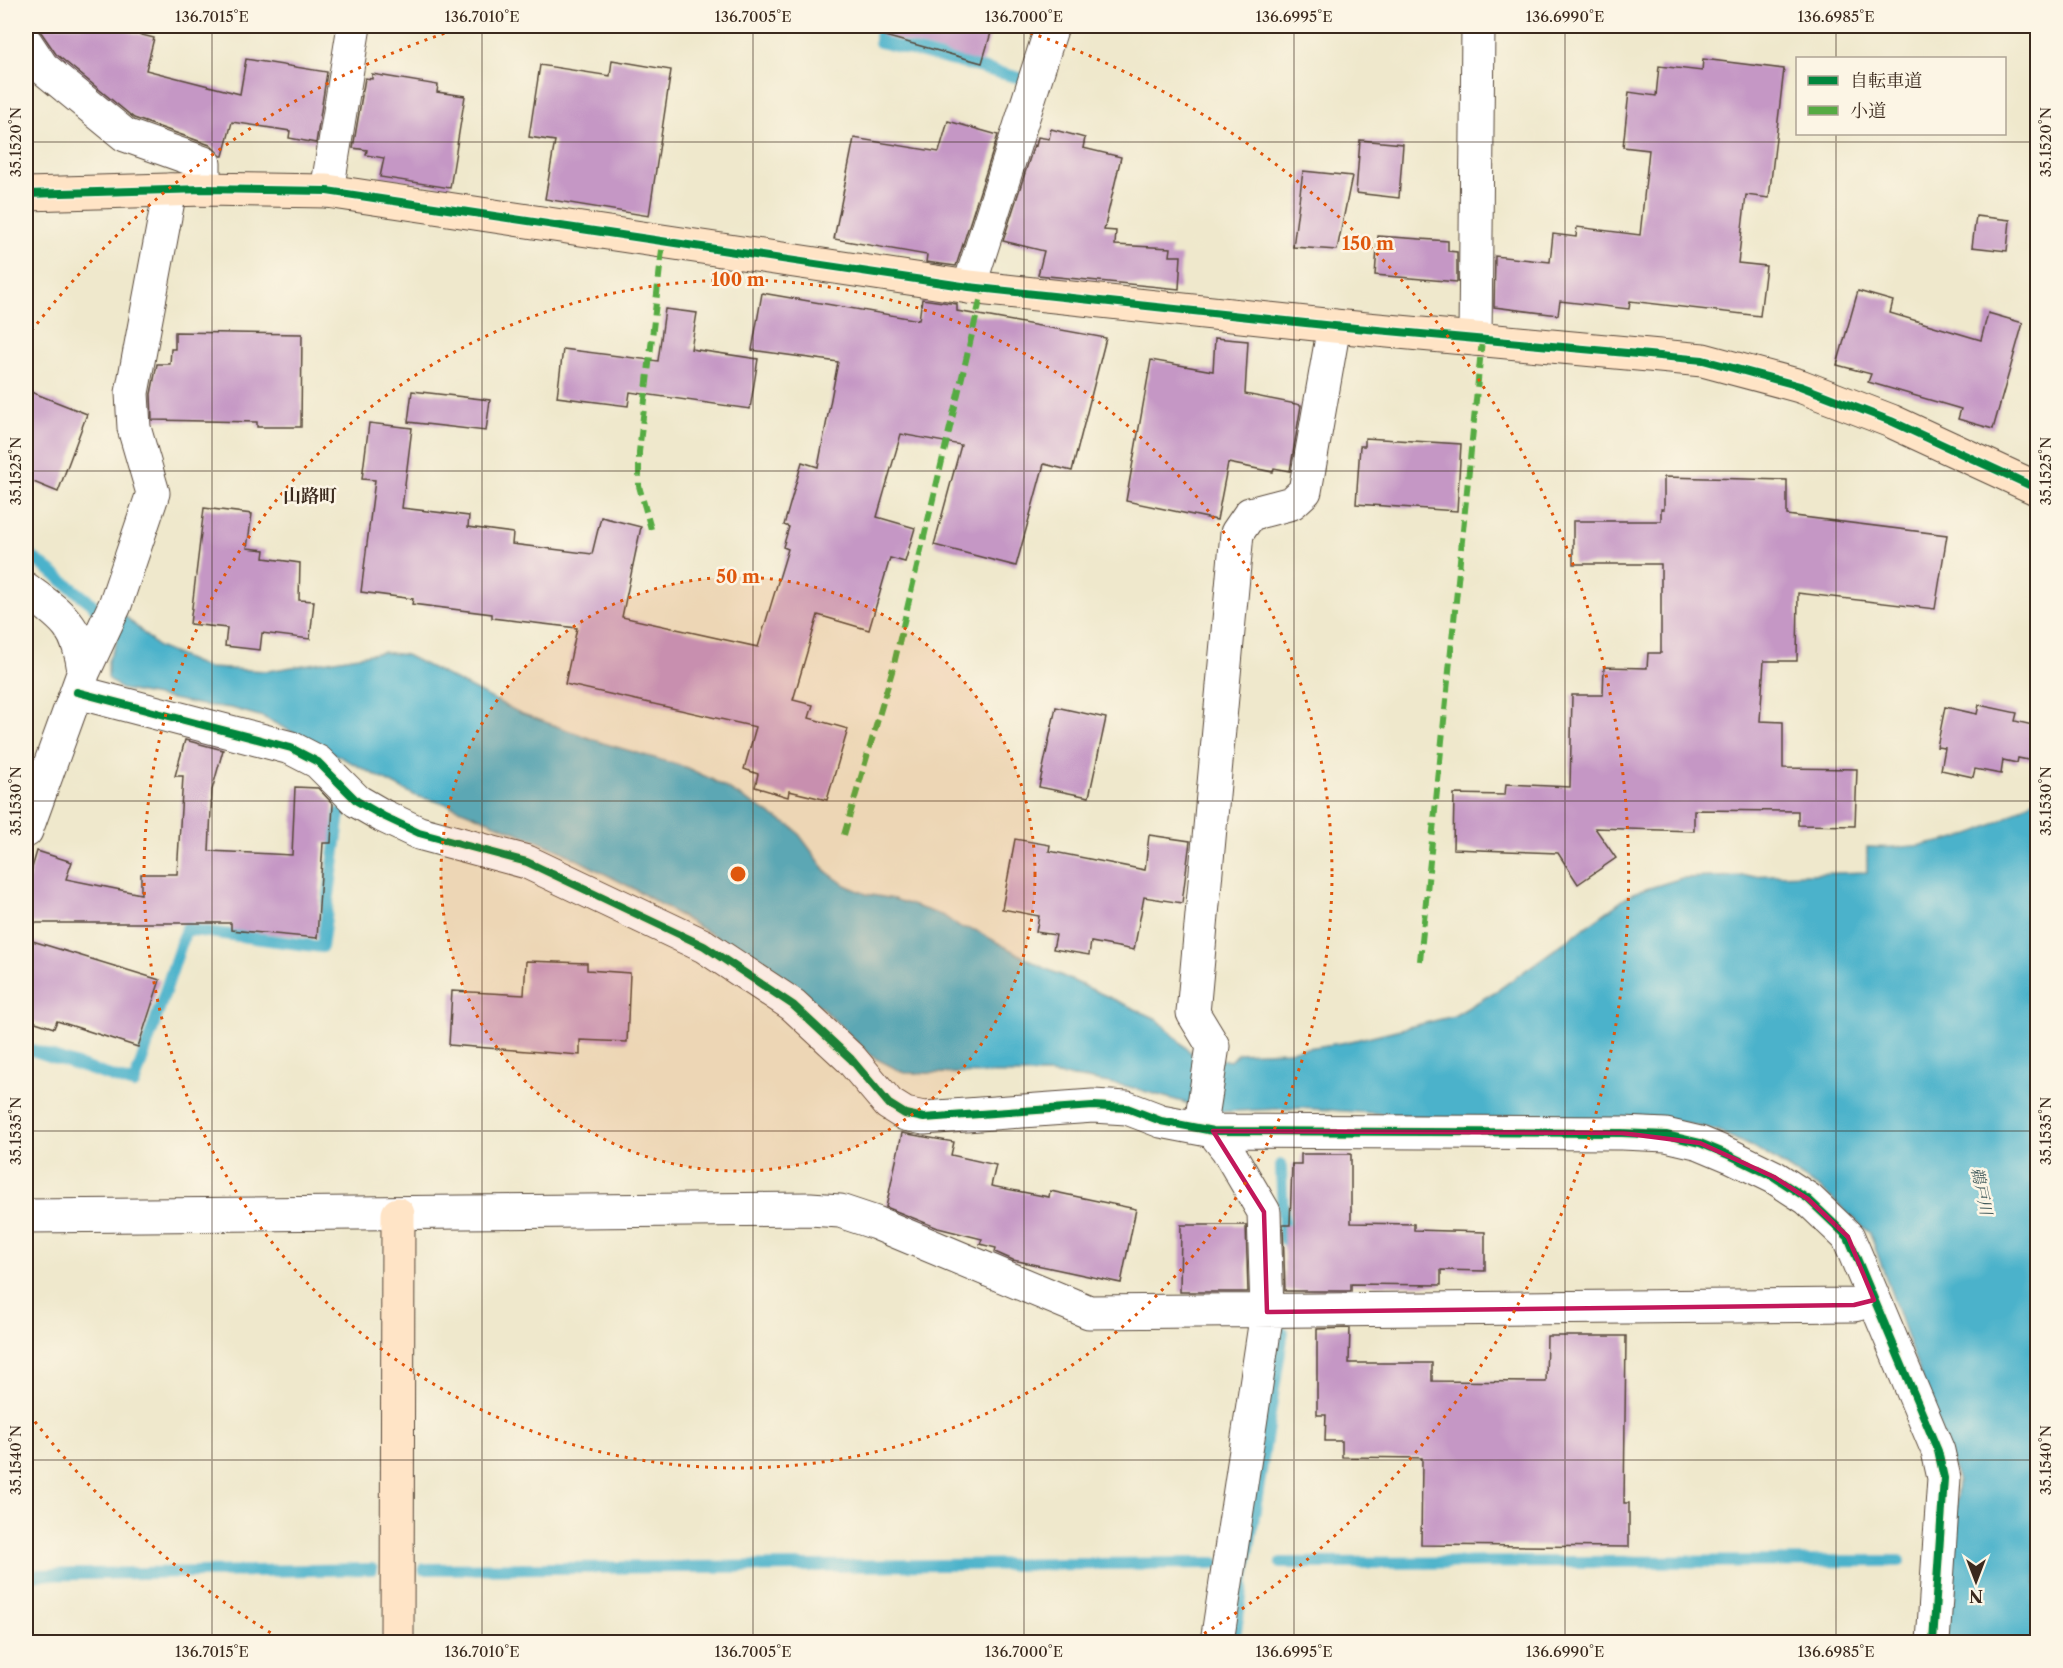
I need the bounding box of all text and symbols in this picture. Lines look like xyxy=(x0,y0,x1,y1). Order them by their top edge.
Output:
text: 136.7015°E xyxy=(175,7,249,26)
text: 136.7010°E xyxy=(444,7,520,26)
text: 136.7005°E xyxy=(715,7,791,26)
text: 136.7000°E xyxy=(985,7,1063,26)
text: 136.6995°E xyxy=(1255,7,1333,26)
text: 136.6990°E xyxy=(1526,7,1604,26)
text: 136.6985°E xyxy=(1797,7,1875,26)
legend xyxy=(1796,57,2006,135)
text: 自転車道 xyxy=(1850,70,1922,92)
text: 小道 xyxy=(1850,100,1886,122)
text: 35.1520°N xyxy=(6,107,25,177)
text: 35.1520°N xyxy=(2036,107,2055,177)
text: 150 m xyxy=(1342,233,1394,255)
text: 100 m xyxy=(711,269,765,291)
text: 35.1525°N xyxy=(6,437,25,505)
text: 35.1525°N xyxy=(2036,437,2055,505)
district label: 山路町 xyxy=(283,485,337,507)
text: 50 m xyxy=(716,566,760,588)
text: 35.1530°N xyxy=(6,766,25,836)
text: 35.1530°N xyxy=(2036,766,2055,836)
centre of rings xyxy=(728,864,748,884)
text: 35.1535°N xyxy=(6,1097,25,1165)
text: 35.1535°N xyxy=(2036,1097,2055,1165)
water label: 鵜戸川 xyxy=(1967,1165,1997,1219)
text: 35.1540°N xyxy=(6,1425,25,1495)
text: 35.1540°N xyxy=(2036,1425,2055,1495)
north arrow xyxy=(1946,1551,2006,1611)
text: N xyxy=(1969,1586,1983,1606)
text: 136.7015°E xyxy=(175,1642,249,1661)
text: 136.7010°E xyxy=(444,1642,520,1661)
text: 136.7005°E xyxy=(715,1642,791,1661)
text: 136.7000°E xyxy=(985,1642,1063,1661)
text: 136.6995°E xyxy=(1255,1642,1333,1661)
text: 136.6990°E xyxy=(1526,1642,1604,1661)
text: 136.6985°E xyxy=(1797,1642,1875,1661)

